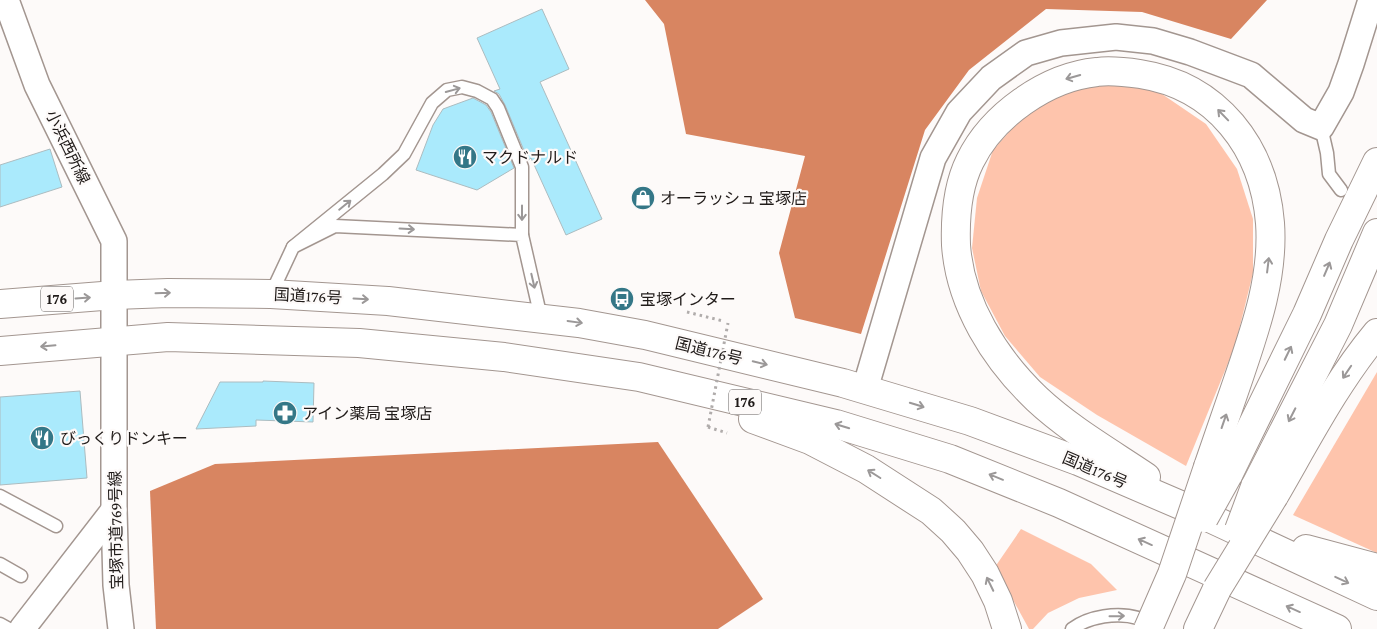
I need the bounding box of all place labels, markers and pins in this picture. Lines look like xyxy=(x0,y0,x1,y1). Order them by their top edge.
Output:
restaurant icon: マクドナルド xyxy=(452,144,478,170)
place label: マクドナルド xyxy=(482,149,578,166)
shop icon: オーラッシュ 宝塚店 xyxy=(630,185,656,211)
place label: オーラッシュ 宝塚店 xyxy=(660,190,807,207)
bus stop icon: 宝塚インター xyxy=(609,286,635,312)
place label: 宝塚インター xyxy=(640,291,736,308)
pharmacy icon: アイン薬局 宝塚店 xyxy=(272,400,298,426)
place label: アイン薬局 宝塚店 xyxy=(302,405,432,422)
restaurant icon: びっくりドンキー xyxy=(29,425,55,451)
place label: びっくりドンキー xyxy=(60,430,188,447)

